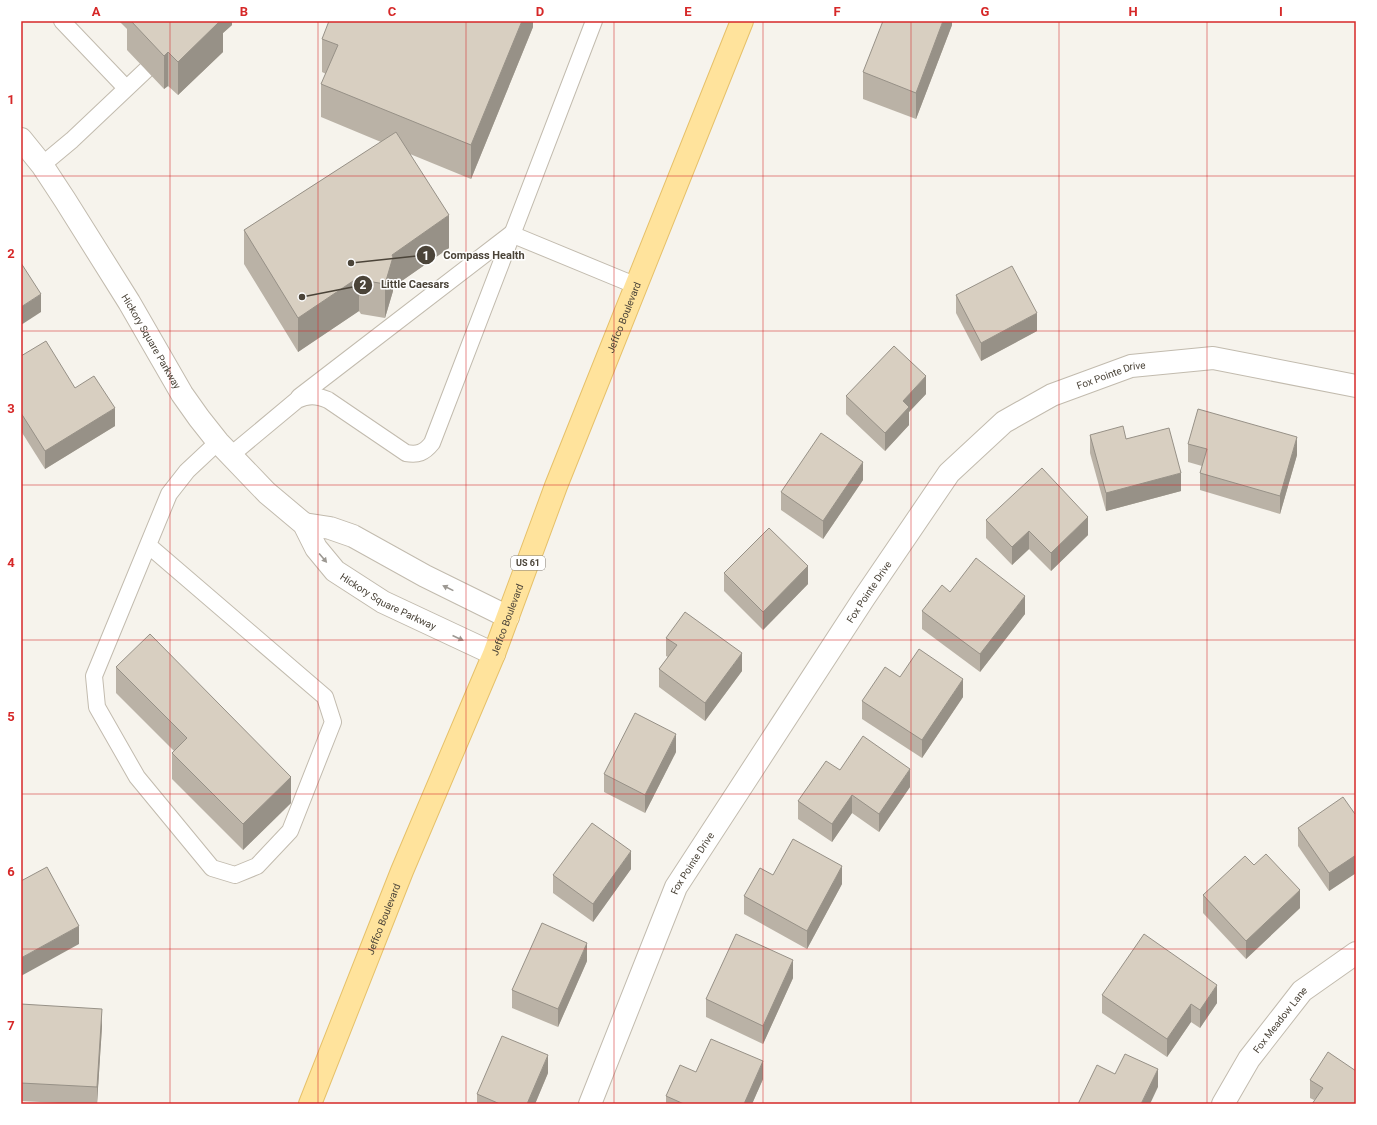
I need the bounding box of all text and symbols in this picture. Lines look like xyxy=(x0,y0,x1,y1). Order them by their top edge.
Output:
text: A xyxy=(92,4,101,19)
text: B xyxy=(240,4,248,19)
text: C xyxy=(388,4,397,19)
text: D xyxy=(536,4,544,19)
text: E xyxy=(684,4,692,19)
text: F xyxy=(833,4,841,19)
text: G xyxy=(981,4,990,19)
text: H xyxy=(1128,4,1138,19)
text: I xyxy=(1279,4,1283,19)
text: 1 xyxy=(7,92,15,107)
callout: Compass Health xyxy=(416,244,533,267)
text: 2 xyxy=(7,246,15,261)
text: 1 xyxy=(423,249,429,263)
text: Compass Health xyxy=(443,249,525,262)
callout: Little Caesars xyxy=(353,273,457,296)
text: 2 xyxy=(360,278,367,292)
text: Little Caesars xyxy=(381,278,449,291)
street label: Jeffco Boulevard xyxy=(605,280,643,355)
street label: Hickory Square Parkway xyxy=(119,292,183,391)
street label: Fox Pointe Drive xyxy=(1075,360,1146,391)
text: 3 xyxy=(7,401,15,416)
one-way arrow xyxy=(319,552,328,563)
text: 4 xyxy=(7,555,15,570)
road number: US 61 xyxy=(511,556,545,570)
street label: Fox Pointe Drive xyxy=(844,559,894,625)
street label: Hickory Square Parkway xyxy=(338,571,438,632)
street label: Jeffco Boulevard xyxy=(489,582,525,657)
one-way arrow xyxy=(442,585,454,591)
one-way arrow xyxy=(452,634,464,641)
text: 5 xyxy=(7,709,15,724)
street label: Fox Pointe Drive xyxy=(669,830,716,896)
text: 6 xyxy=(7,864,15,879)
street label: Jeffco Boulevard xyxy=(365,882,403,956)
street label: Fox Meadow Lane xyxy=(1251,984,1309,1055)
text: 7 xyxy=(7,1018,15,1033)

